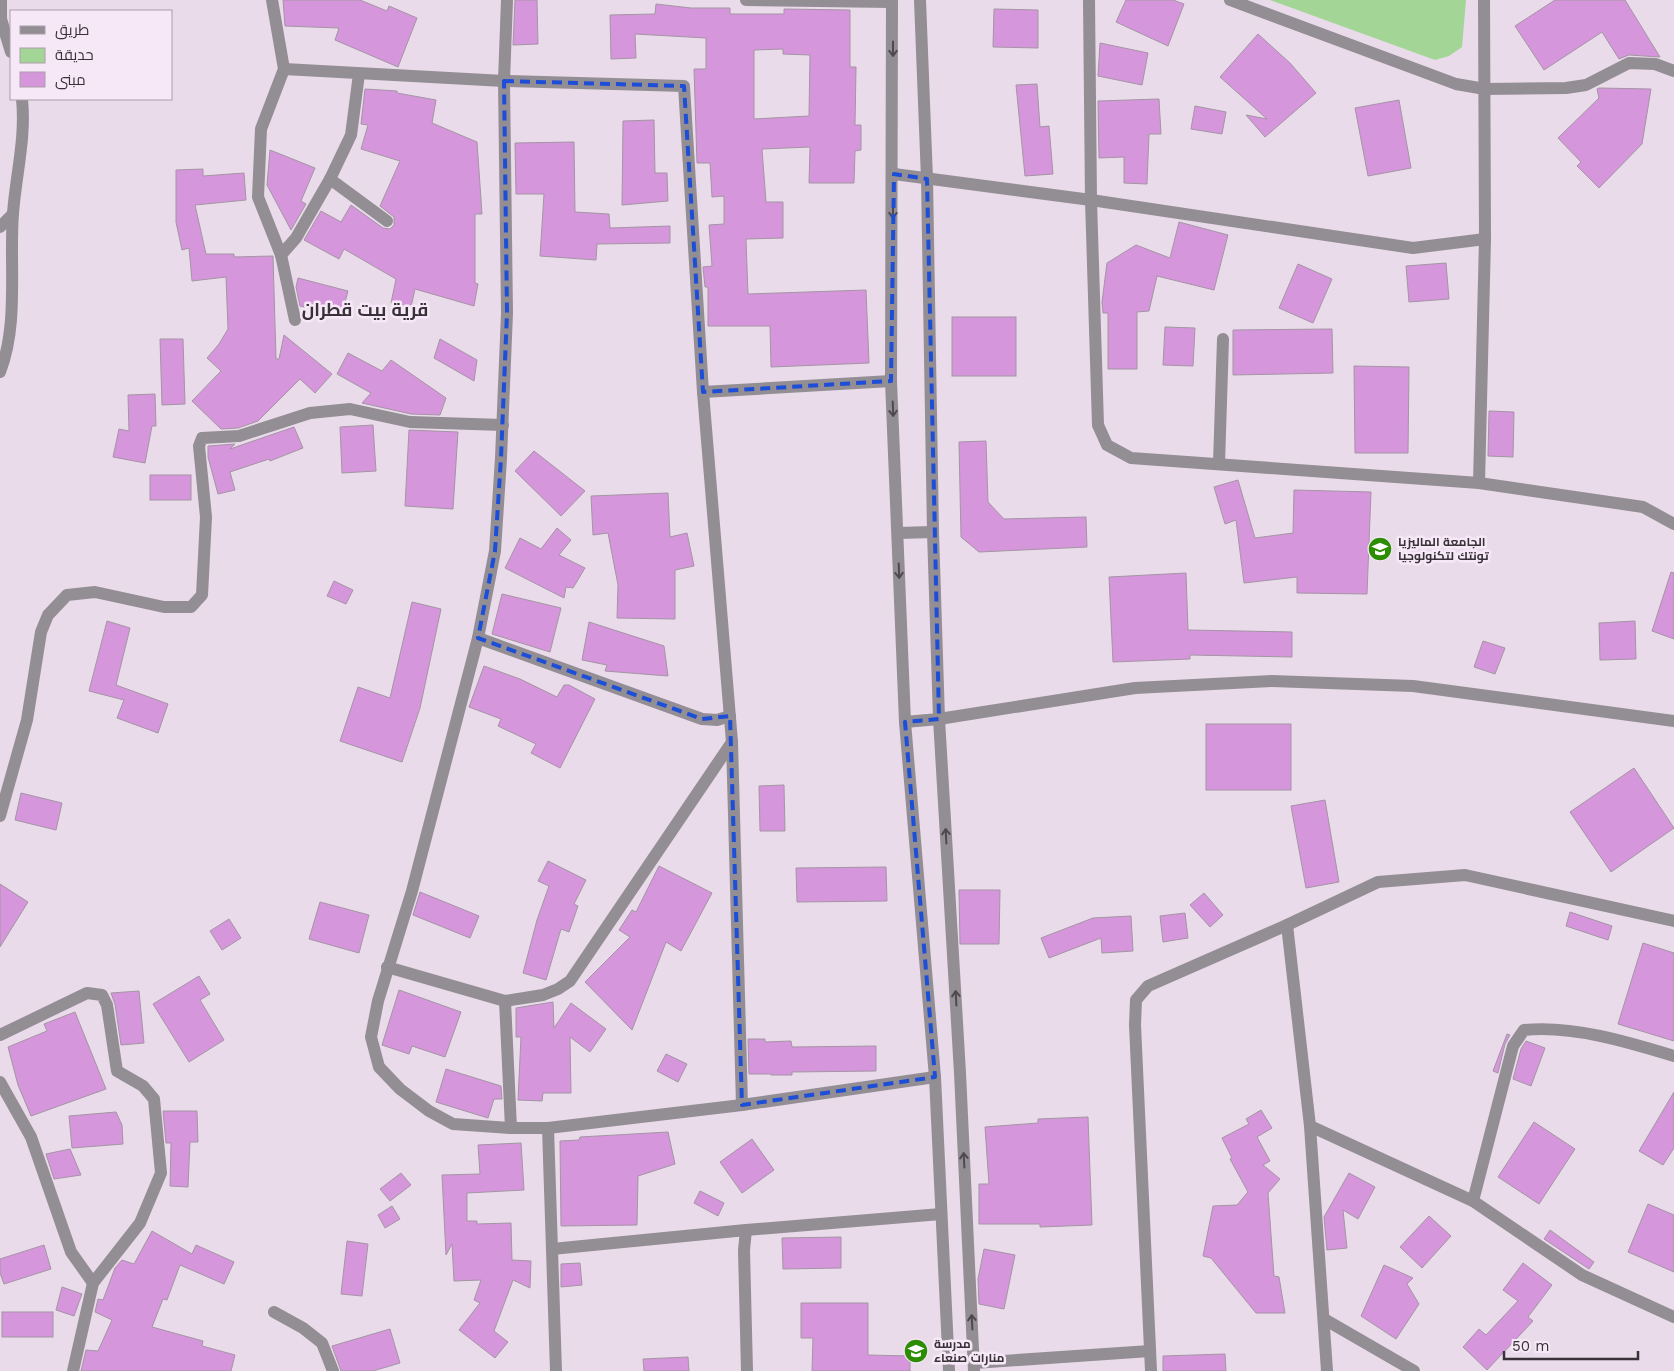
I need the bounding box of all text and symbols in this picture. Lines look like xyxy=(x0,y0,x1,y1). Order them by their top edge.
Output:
legend xyxy=(10,10,172,100)
text: طريق xyxy=(55,21,89,40)
one-way arrow xyxy=(888,40,898,56)
text: حديقة xyxy=(55,46,94,64)
text: مبنى xyxy=(55,71,86,90)
one-way arrow xyxy=(888,202,898,219)
district label: قرية بيت قطران xyxy=(302,299,428,321)
one-way arrow xyxy=(888,400,897,416)
place label: الجامعة الماليزيا تونتك لتكنولوجيا xyxy=(1398,535,1489,564)
school or university icon: الجامعة الماليزيا تونتك لتكنولوجيا xyxy=(1367,536,1393,562)
one-way arrow xyxy=(895,563,904,579)
one-way arrow xyxy=(941,828,951,844)
one-way arrow xyxy=(951,990,960,1006)
one-way arrow xyxy=(960,1152,969,1168)
one-way arrow xyxy=(967,1315,976,1331)
scale bar xyxy=(1504,1328,1638,1360)
place label: مدرسة منارات صنعاء xyxy=(934,1337,1005,1366)
text: 50 m xyxy=(1512,1337,1549,1355)
school or university icon: مدرسة منارات صنعاء xyxy=(903,1338,929,1364)

